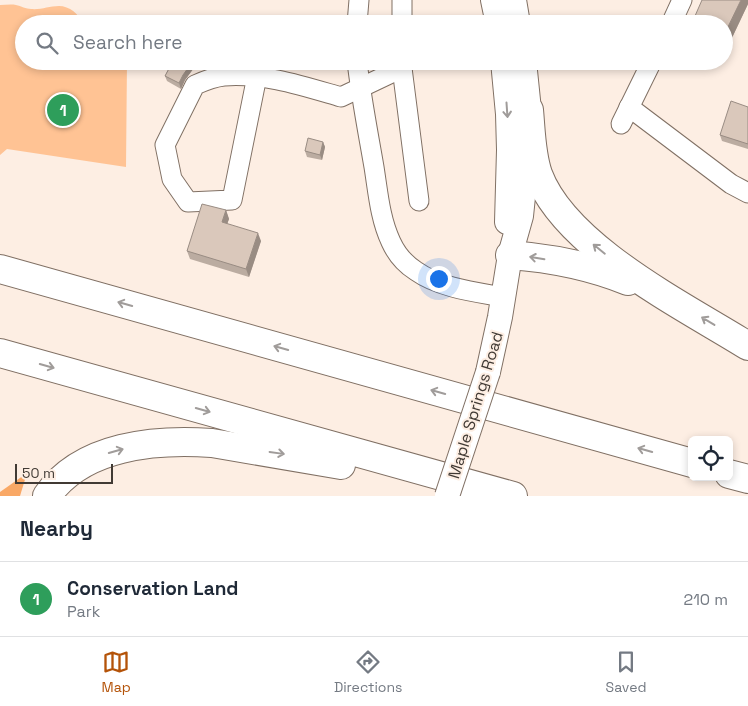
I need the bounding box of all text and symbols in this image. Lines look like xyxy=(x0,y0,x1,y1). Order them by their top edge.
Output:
search box xyxy=(15,15,733,70)
icon: search xyxy=(33,29,61,57)
text: Search here xyxy=(73,30,183,55)
pin: 1 xyxy=(47,91,79,129)
one-way arrow xyxy=(503,102,512,118)
one-way arrow xyxy=(592,243,605,254)
one-way arrow xyxy=(529,252,545,262)
your location xyxy=(426,266,452,292)
one-way arrow xyxy=(117,299,133,309)
one-way arrow xyxy=(701,316,715,326)
street label: Maple Springs Road xyxy=(443,329,508,481)
one-way arrow xyxy=(274,343,290,352)
one-way arrow xyxy=(39,361,55,371)
one-way arrow xyxy=(430,387,446,396)
one-way arrow xyxy=(195,405,211,415)
map controls xyxy=(688,436,733,481)
button: locate xyxy=(688,436,733,481)
one-way arrow xyxy=(637,445,653,454)
one-way arrow xyxy=(108,446,124,456)
one-way arrow xyxy=(269,448,285,458)
scale bar xyxy=(15,461,112,484)
text: 50 m xyxy=(22,464,55,482)
text: Nearby xyxy=(20,515,93,542)
text: Conservation Land xyxy=(67,576,238,601)
text: 1 xyxy=(32,589,40,610)
text: 210 m xyxy=(684,589,728,610)
text: Park xyxy=(67,601,100,622)
tab: Map xyxy=(102,648,131,696)
tab: Directions xyxy=(334,648,402,696)
tab: Saved xyxy=(606,648,646,696)

